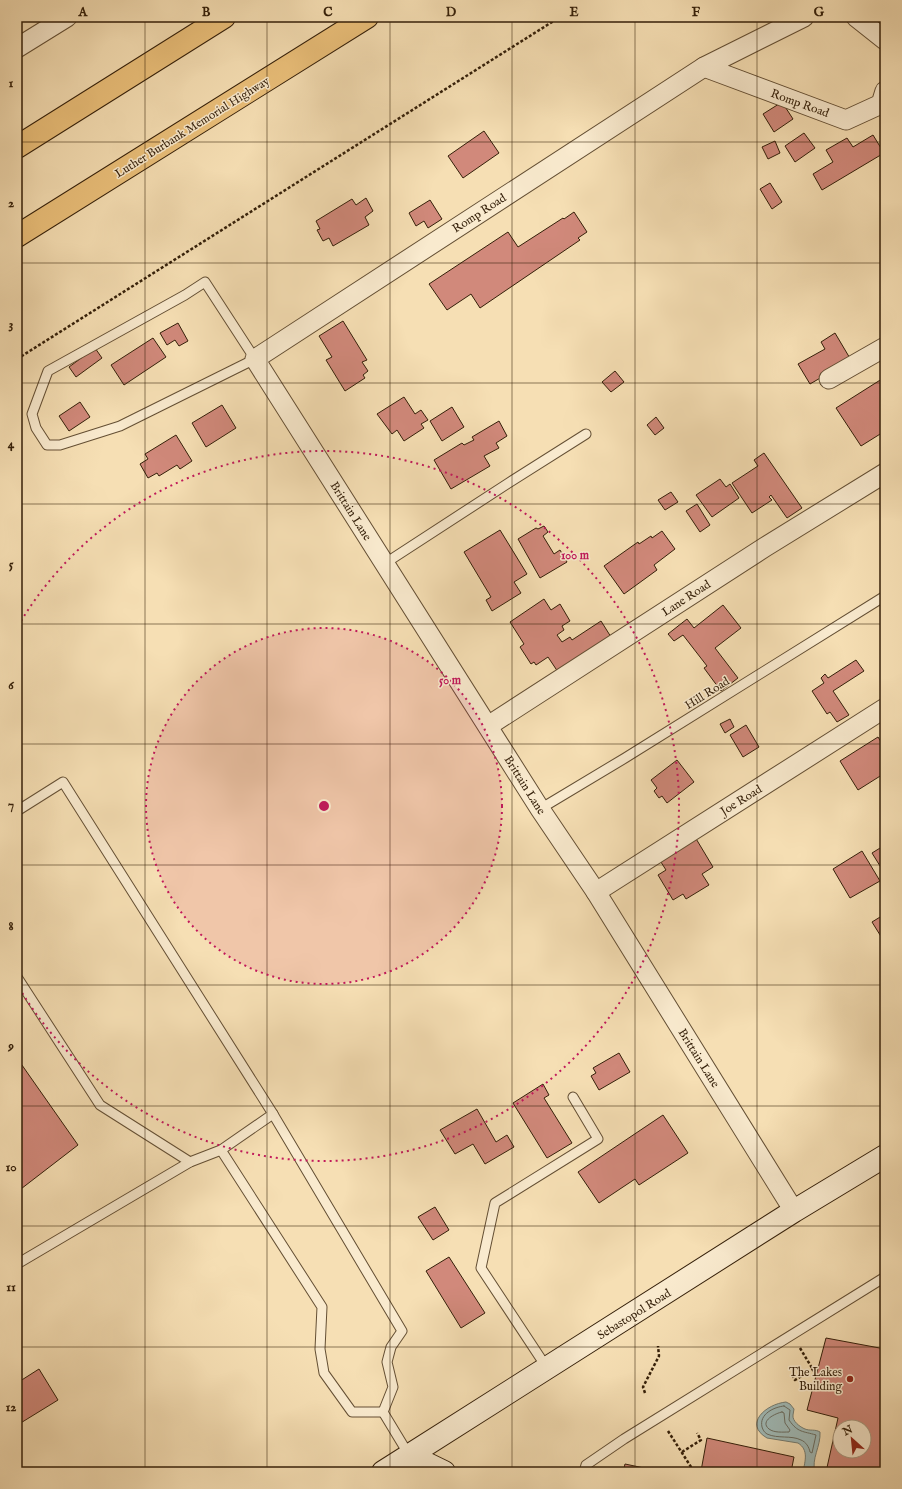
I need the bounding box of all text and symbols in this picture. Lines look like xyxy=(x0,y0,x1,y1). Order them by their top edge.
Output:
text: A xyxy=(78,4,89,21)
text: B xyxy=(202,4,211,21)
text: C xyxy=(323,4,333,21)
text: D xyxy=(446,4,457,21)
text: E xyxy=(569,4,579,21)
text: F xyxy=(692,4,701,21)
text: G xyxy=(814,4,825,21)
street label: Luther Burbank Memorial Highway xyxy=(112,73,272,181)
text: 1 xyxy=(9,75,14,92)
street label: Romp Road xyxy=(768,86,832,122)
street label: Romp Road xyxy=(450,190,510,237)
text: 2 xyxy=(8,195,14,212)
text: 3 xyxy=(9,316,14,333)
text: 4 xyxy=(8,436,15,453)
street label: Brittain Lane xyxy=(327,479,375,544)
text: 100 m xyxy=(561,548,590,563)
text: 5 xyxy=(9,556,14,573)
street label: Lane Road xyxy=(659,577,714,620)
text: 50 m xyxy=(439,673,462,688)
street label: Hill Road xyxy=(682,674,733,713)
text: 6 xyxy=(8,677,14,694)
street label: Brittain Lane xyxy=(501,753,549,818)
street label: Joe Road xyxy=(716,781,766,821)
text: 7 xyxy=(8,797,14,814)
centre of rings xyxy=(317,799,331,813)
text: 8 xyxy=(8,918,14,935)
street label: Brittain Lane xyxy=(675,1026,723,1091)
text: 9 xyxy=(7,1038,14,1055)
text: 10 xyxy=(5,1159,17,1176)
text: 11 xyxy=(6,1279,16,1296)
street label: Sebastopol Road xyxy=(595,1285,675,1344)
place label: The Lakes Building xyxy=(789,1365,842,1394)
marker: The Lakes Building xyxy=(845,1374,855,1384)
text: 12 xyxy=(6,1399,16,1416)
north arrow xyxy=(832,1419,872,1459)
text: N xyxy=(840,1422,856,1440)

